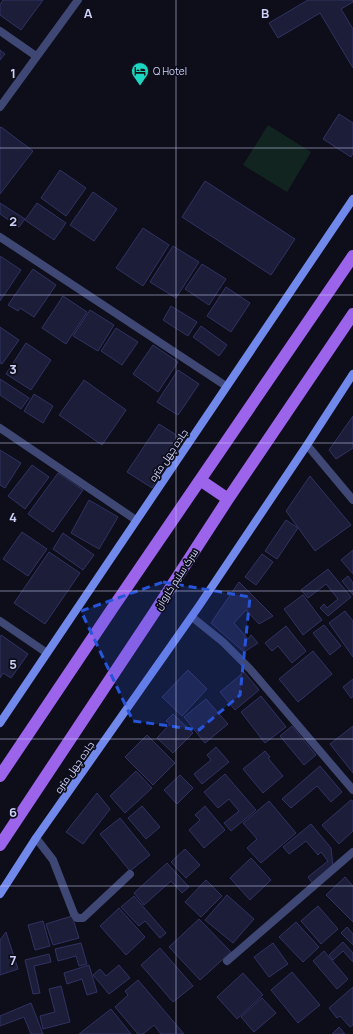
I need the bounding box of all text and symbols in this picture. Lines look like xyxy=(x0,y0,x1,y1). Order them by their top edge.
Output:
text: A xyxy=(84,4,93,22)
text: B xyxy=(261,4,269,22)
hotel icon: Q Hotel xyxy=(130,61,150,86)
text: 1 xyxy=(10,64,16,82)
place label: Q Hotel xyxy=(153,64,187,78)
text: 2 xyxy=(9,212,17,230)
text: 3 xyxy=(9,360,17,378)
street label: جاده چهل متره xyxy=(145,426,191,484)
text: 4 xyxy=(9,508,17,526)
street label: سرک سلیم کاروان xyxy=(151,546,202,613)
text: 5 xyxy=(9,655,17,673)
street label: جاده چهل متره xyxy=(51,738,97,796)
text: 6 xyxy=(9,803,17,821)
text: 7 xyxy=(10,951,17,969)

